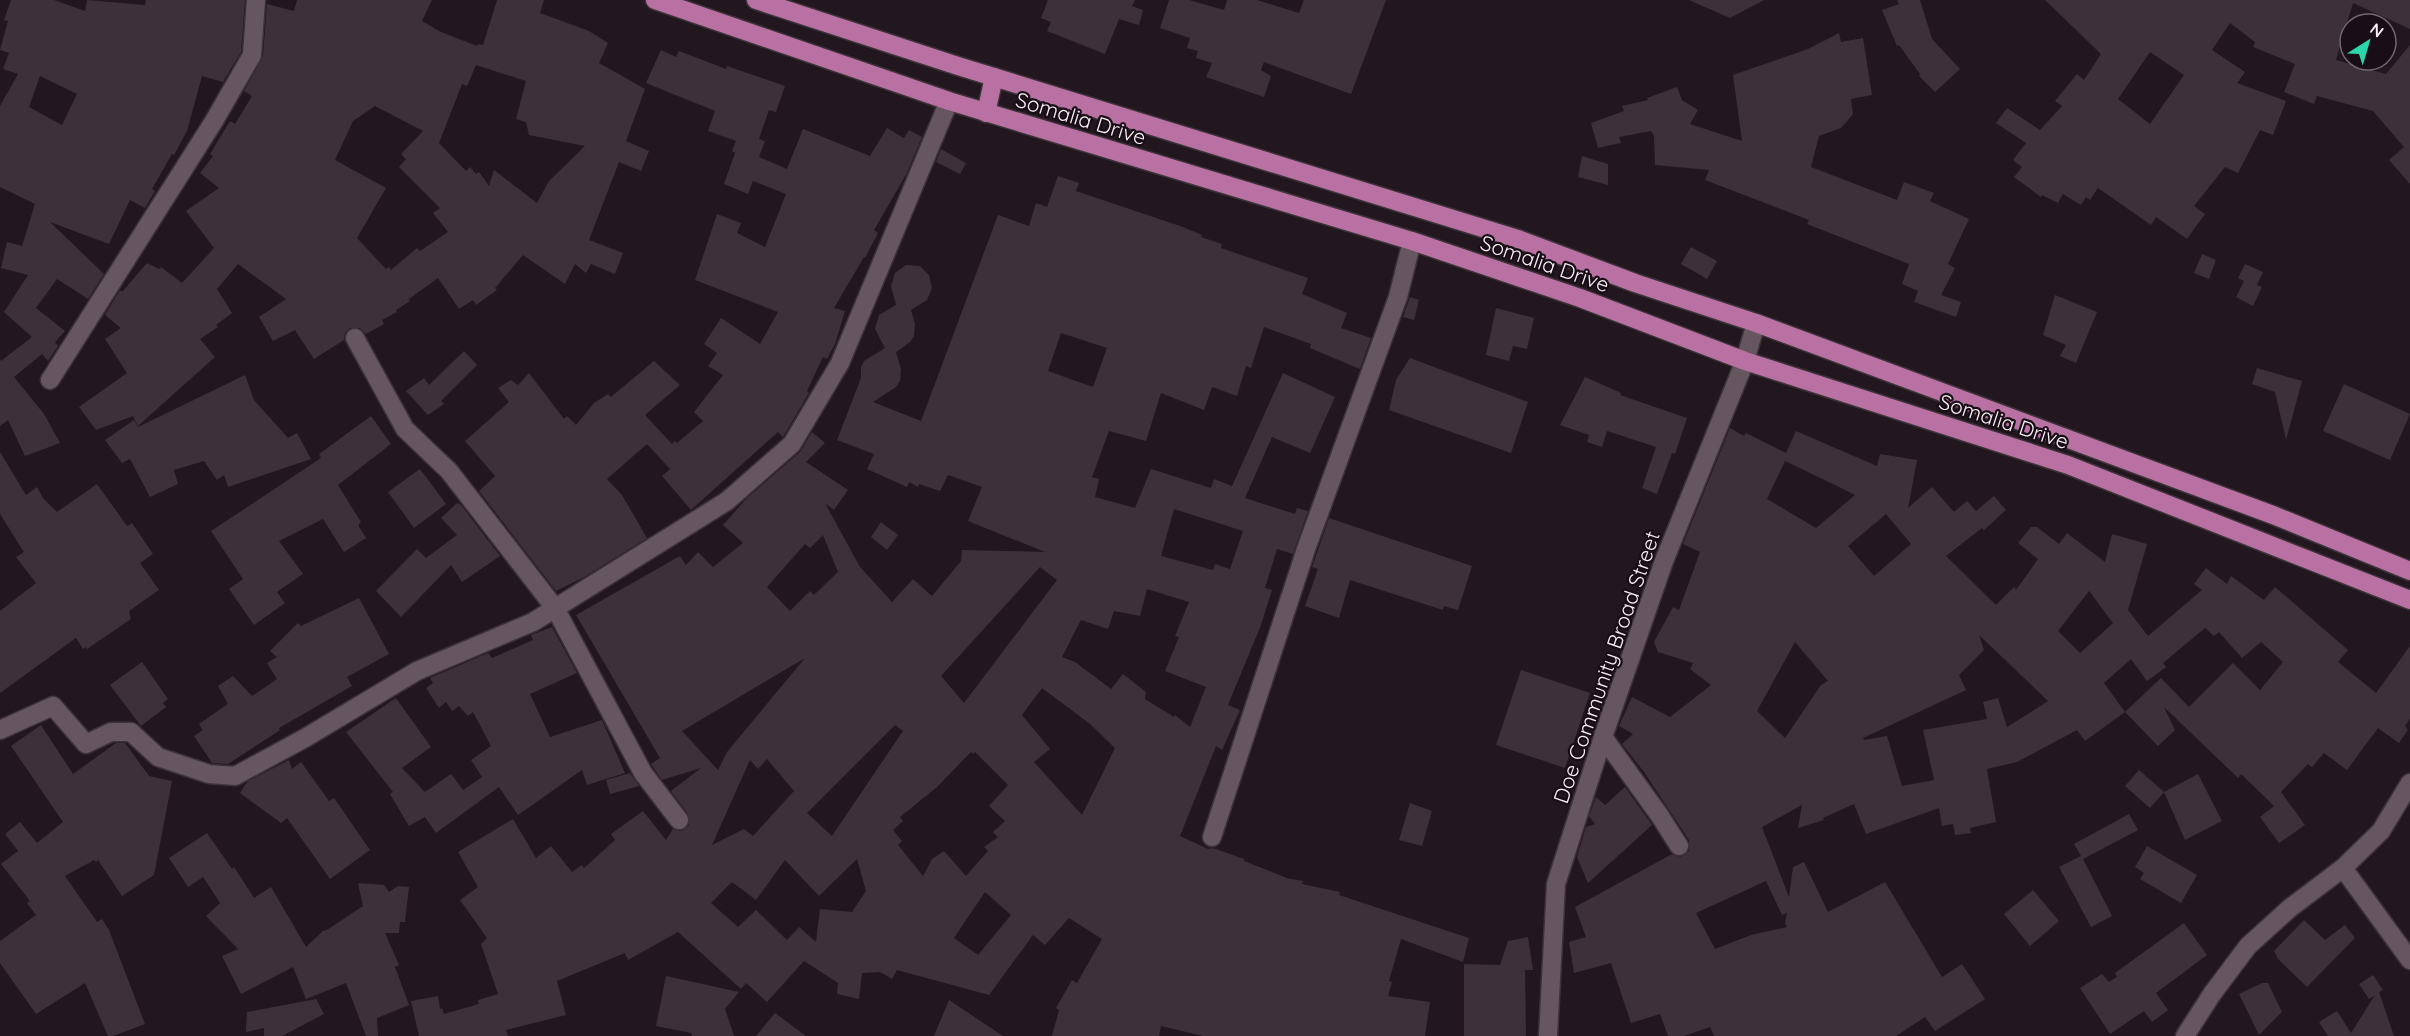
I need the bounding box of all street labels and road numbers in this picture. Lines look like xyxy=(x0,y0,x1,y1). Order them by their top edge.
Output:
street label: Somalia Drive xyxy=(1013,86,1149,150)
street label: Somalia Drive xyxy=(1477,229,1613,297)
street label: Somalia Drive xyxy=(1936,388,2072,454)
street label: Doe Community Broad Street xyxy=(1547,527,1665,807)

